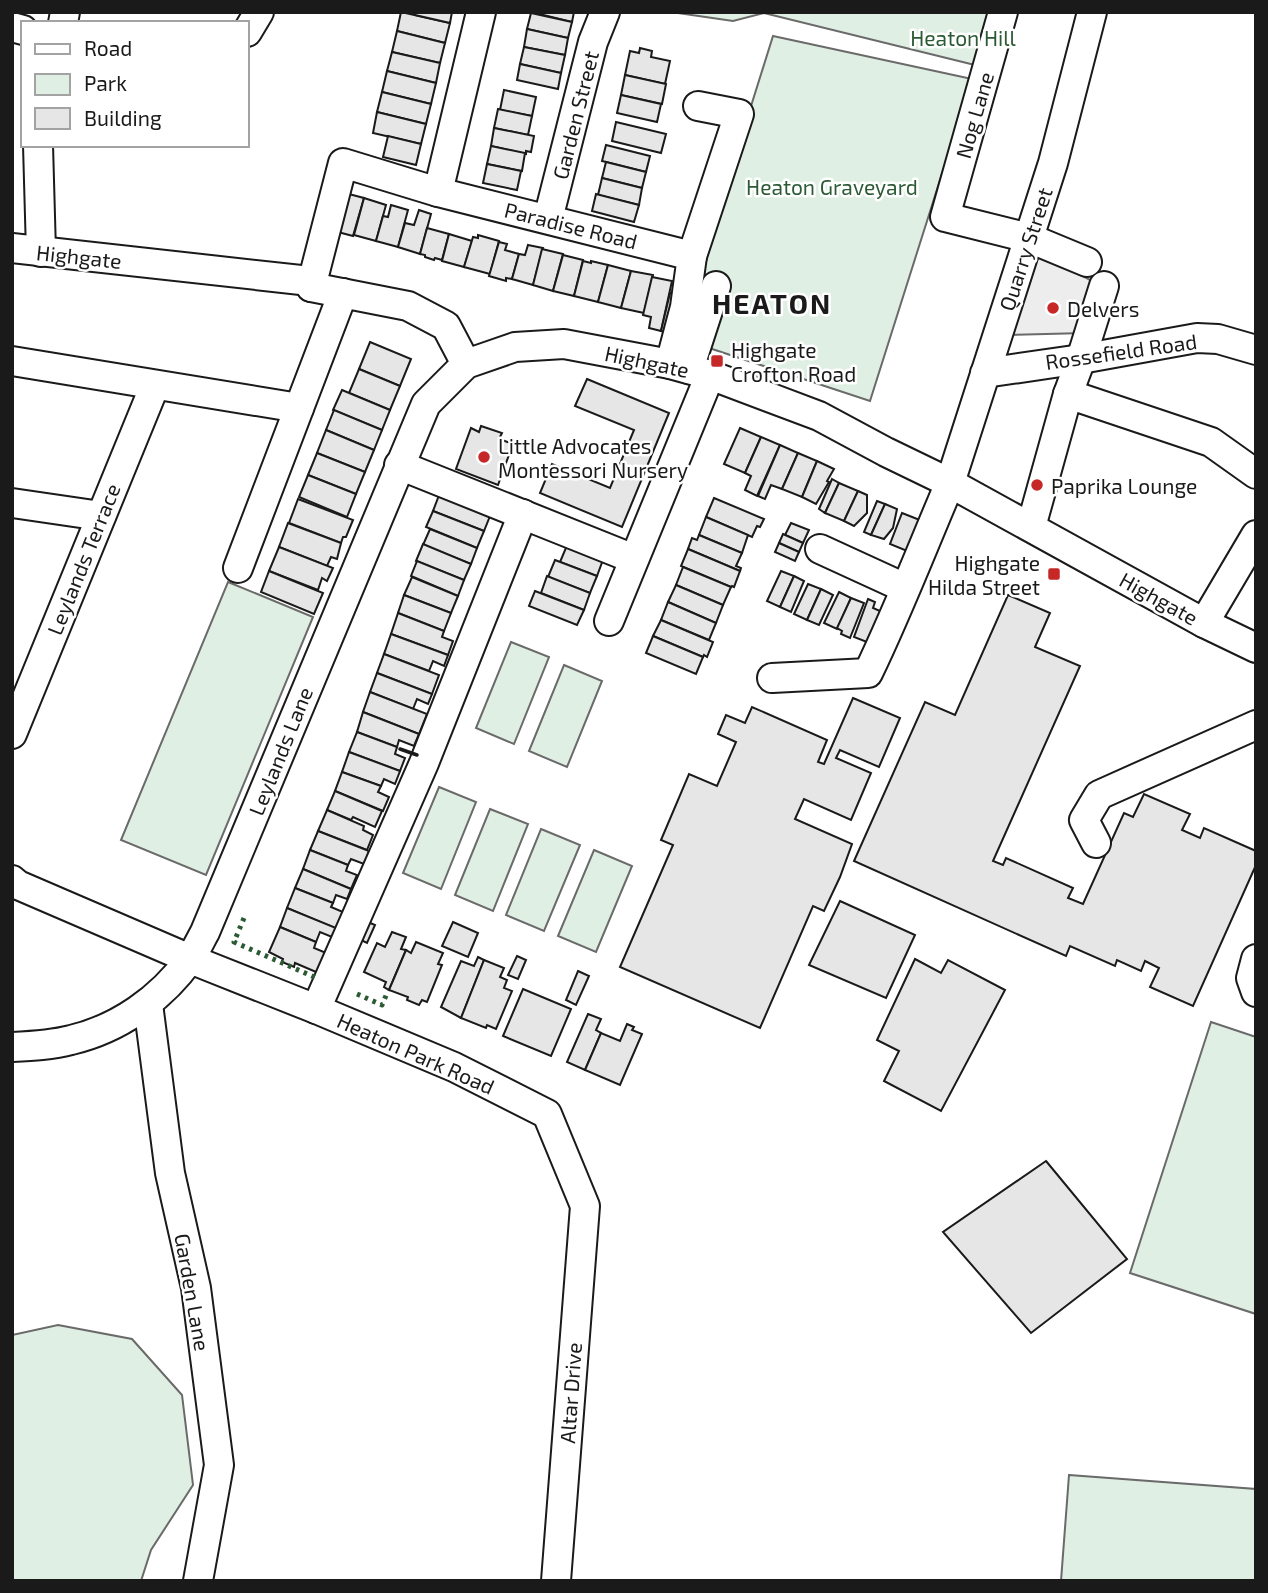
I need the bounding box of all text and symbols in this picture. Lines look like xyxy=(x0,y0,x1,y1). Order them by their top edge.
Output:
legend xyxy=(21,21,248,147)
park label: Heaton Hill xyxy=(910,25,1016,50)
text: Road xyxy=(84,35,132,60)
street label: Garden Street xyxy=(547,48,603,182)
street label: Nog Lane xyxy=(950,69,998,161)
text: Park xyxy=(84,70,127,95)
text: Building xyxy=(84,105,162,130)
park label: Heaton Graveyard xyxy=(746,174,918,199)
street label: Quarry Street xyxy=(993,184,1058,314)
street label: Paradise Road xyxy=(502,196,640,254)
street label: Highgate xyxy=(35,239,123,273)
district label: HEATON xyxy=(712,286,832,320)
place label: Delvers xyxy=(1067,296,1139,321)
marker: Delvers xyxy=(1045,300,1061,316)
street label: Rossefield Road xyxy=(1044,328,1198,374)
place label: Highgate Crofton Road xyxy=(731,337,856,386)
street label: Highgate xyxy=(603,340,691,382)
marker: Highgate Crofton Road xyxy=(709,353,725,369)
place label: Little Advocates Montessori Nursery xyxy=(498,433,688,482)
marker: Little Advocates Montessori Nursery xyxy=(476,449,492,465)
place label: Paprika Lounge xyxy=(1051,473,1197,498)
marker: Paprika Lounge xyxy=(1029,477,1045,493)
street label: Leylands Terrace xyxy=(41,480,125,638)
place label: Highgate Hilda Street xyxy=(928,550,1040,599)
marker: Highgate Hilda Street xyxy=(1046,566,1062,582)
street label: Highgate xyxy=(1116,566,1202,630)
street label: Leylands Lane xyxy=(243,683,317,819)
street label: Heaton Park Road xyxy=(334,1007,498,1099)
street label: Garden Lane xyxy=(170,1231,216,1353)
street label: Altar Drive xyxy=(554,1342,586,1444)

